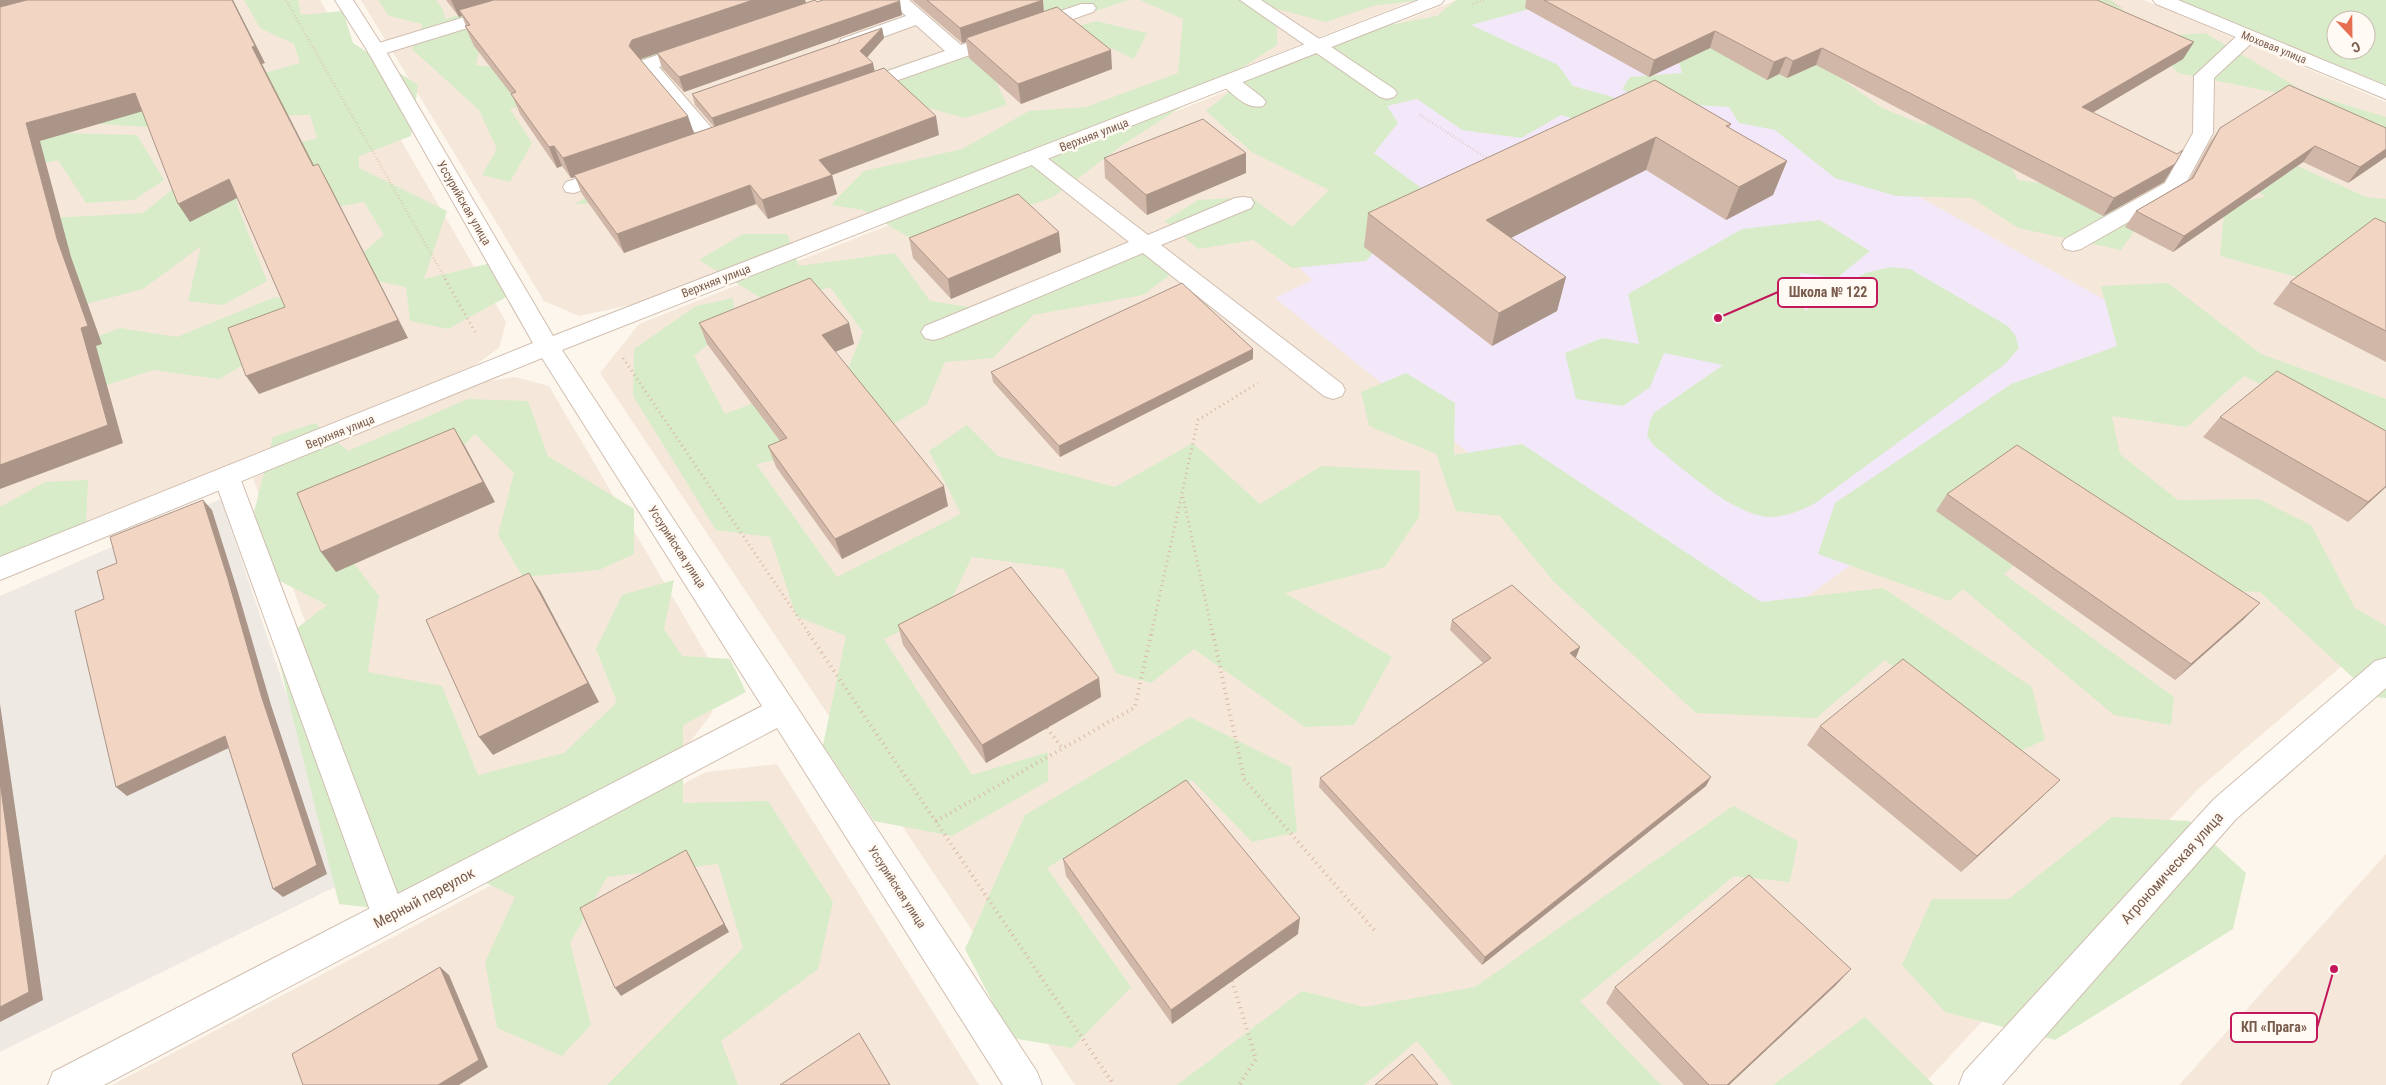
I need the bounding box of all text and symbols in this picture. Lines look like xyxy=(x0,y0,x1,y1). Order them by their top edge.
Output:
north arrow xyxy=(2326,10,2376,60)
street label: Моховая улица xyxy=(2239,28,2308,66)
text: С xyxy=(2349,38,2363,56)
street label: Верхняя улица xyxy=(1058,115,1131,155)
street label: Уссурийская улица xyxy=(434,158,494,248)
street label: Верхняя улица xyxy=(680,261,753,301)
callout: Школа № 122 xyxy=(1778,278,1877,307)
text: Школа № 122 xyxy=(1789,284,1867,300)
street label: Верхняя улица xyxy=(304,412,377,452)
street label: Уссурийская улица xyxy=(645,503,709,591)
street label: Агрономическая улица xyxy=(2117,808,2227,928)
street label: Уссурийская улица xyxy=(865,843,929,931)
street label: Мерный переулок xyxy=(370,864,478,932)
callout: КП «Прага» xyxy=(2231,1013,2317,1042)
text: КП «Прага» xyxy=(2241,1019,2307,1035)

